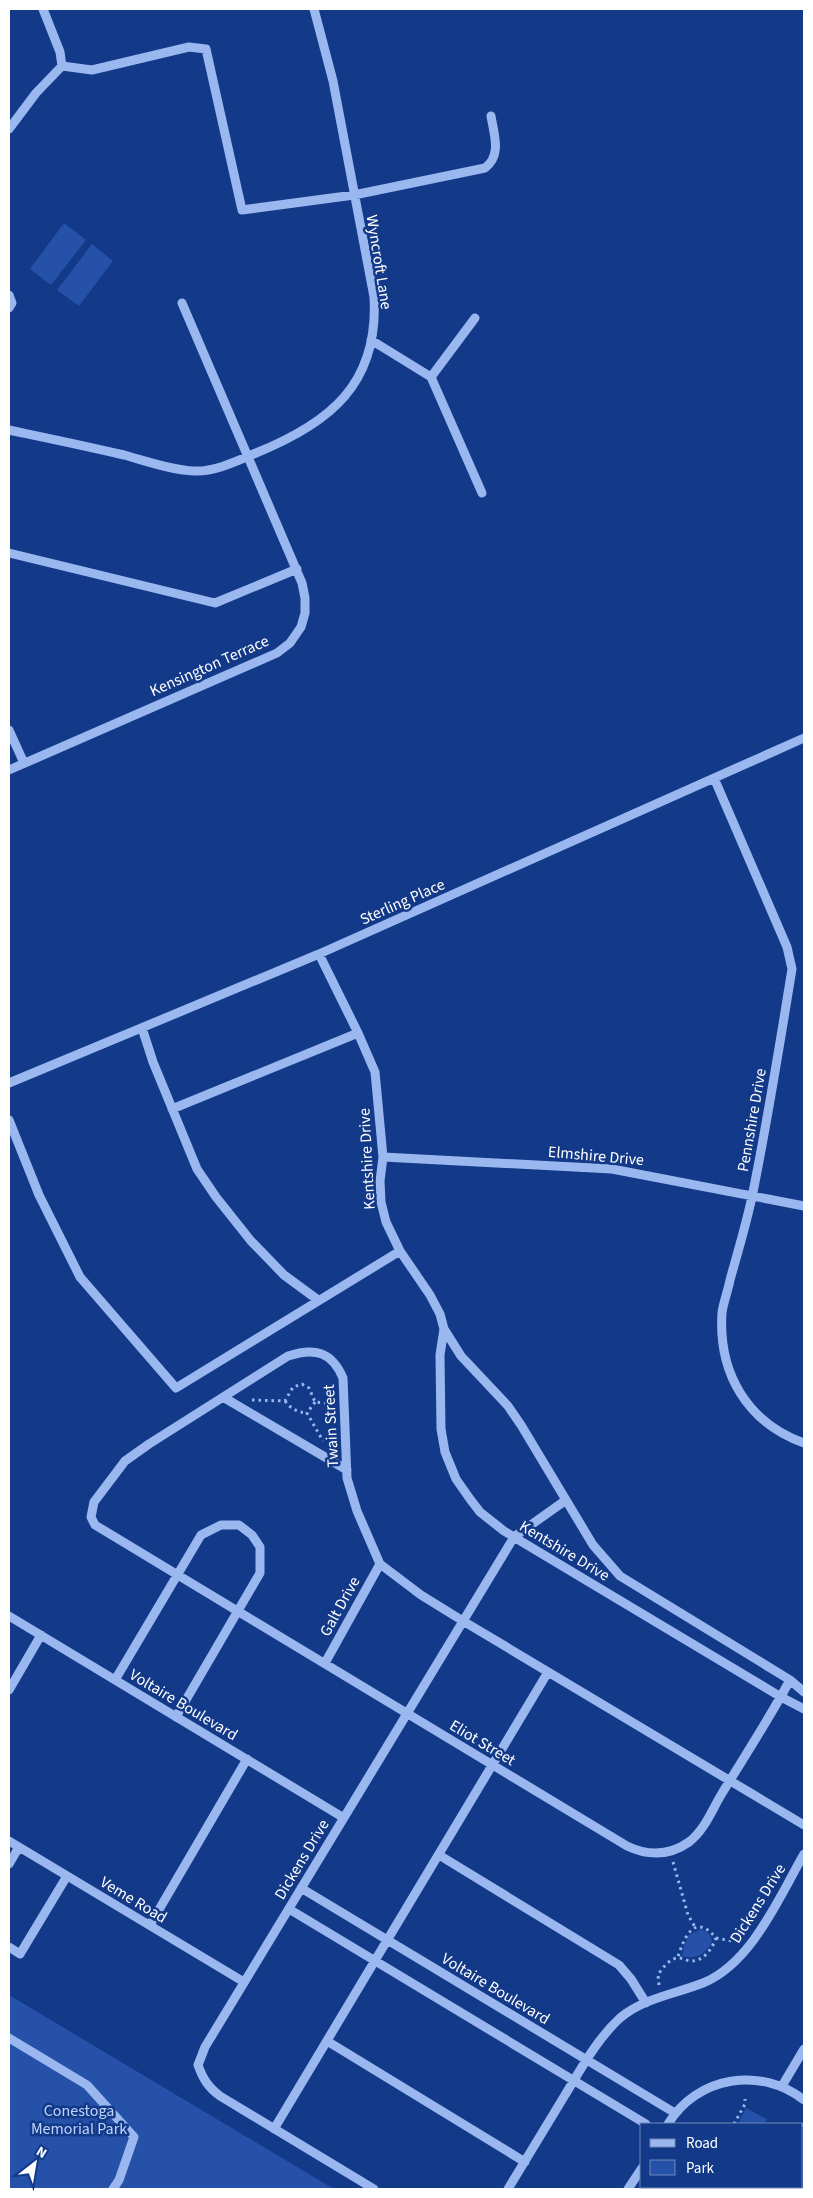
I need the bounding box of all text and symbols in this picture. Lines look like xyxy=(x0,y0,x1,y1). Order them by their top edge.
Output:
street label: Wyncroft Lane xyxy=(361,213,397,311)
street label: Kensington Terrace xyxy=(146,630,273,702)
street label: Sterling Place xyxy=(356,873,448,930)
street label: Pennshire Drive xyxy=(732,1067,772,1174)
street label: Kentshire Drive xyxy=(353,1108,381,1210)
street label: Elmshire Drive xyxy=(547,1141,645,1171)
street label: Twain Street xyxy=(318,1383,344,1468)
street label: Kentshire Drive xyxy=(515,1515,614,1586)
street label: Galt Drive xyxy=(314,1573,365,1640)
street label: Voltaire Boulevard xyxy=(125,1664,242,1746)
street label: Eliot Street xyxy=(445,1714,520,1772)
street label: Dickens Drive xyxy=(269,1815,334,1904)
street label: Dickens Drive xyxy=(725,1860,791,1948)
street label: Veme Road xyxy=(96,1871,171,1929)
street label: Voltaire Boulevard xyxy=(437,1948,554,2030)
park label: Conestoga Memorial Park xyxy=(31,2100,127,2140)
legend xyxy=(640,2123,803,2188)
text: Road xyxy=(686,2133,718,2154)
north arrow xyxy=(10,2138,60,2188)
text: N xyxy=(32,2142,50,2164)
text: Park xyxy=(686,2158,715,2179)

